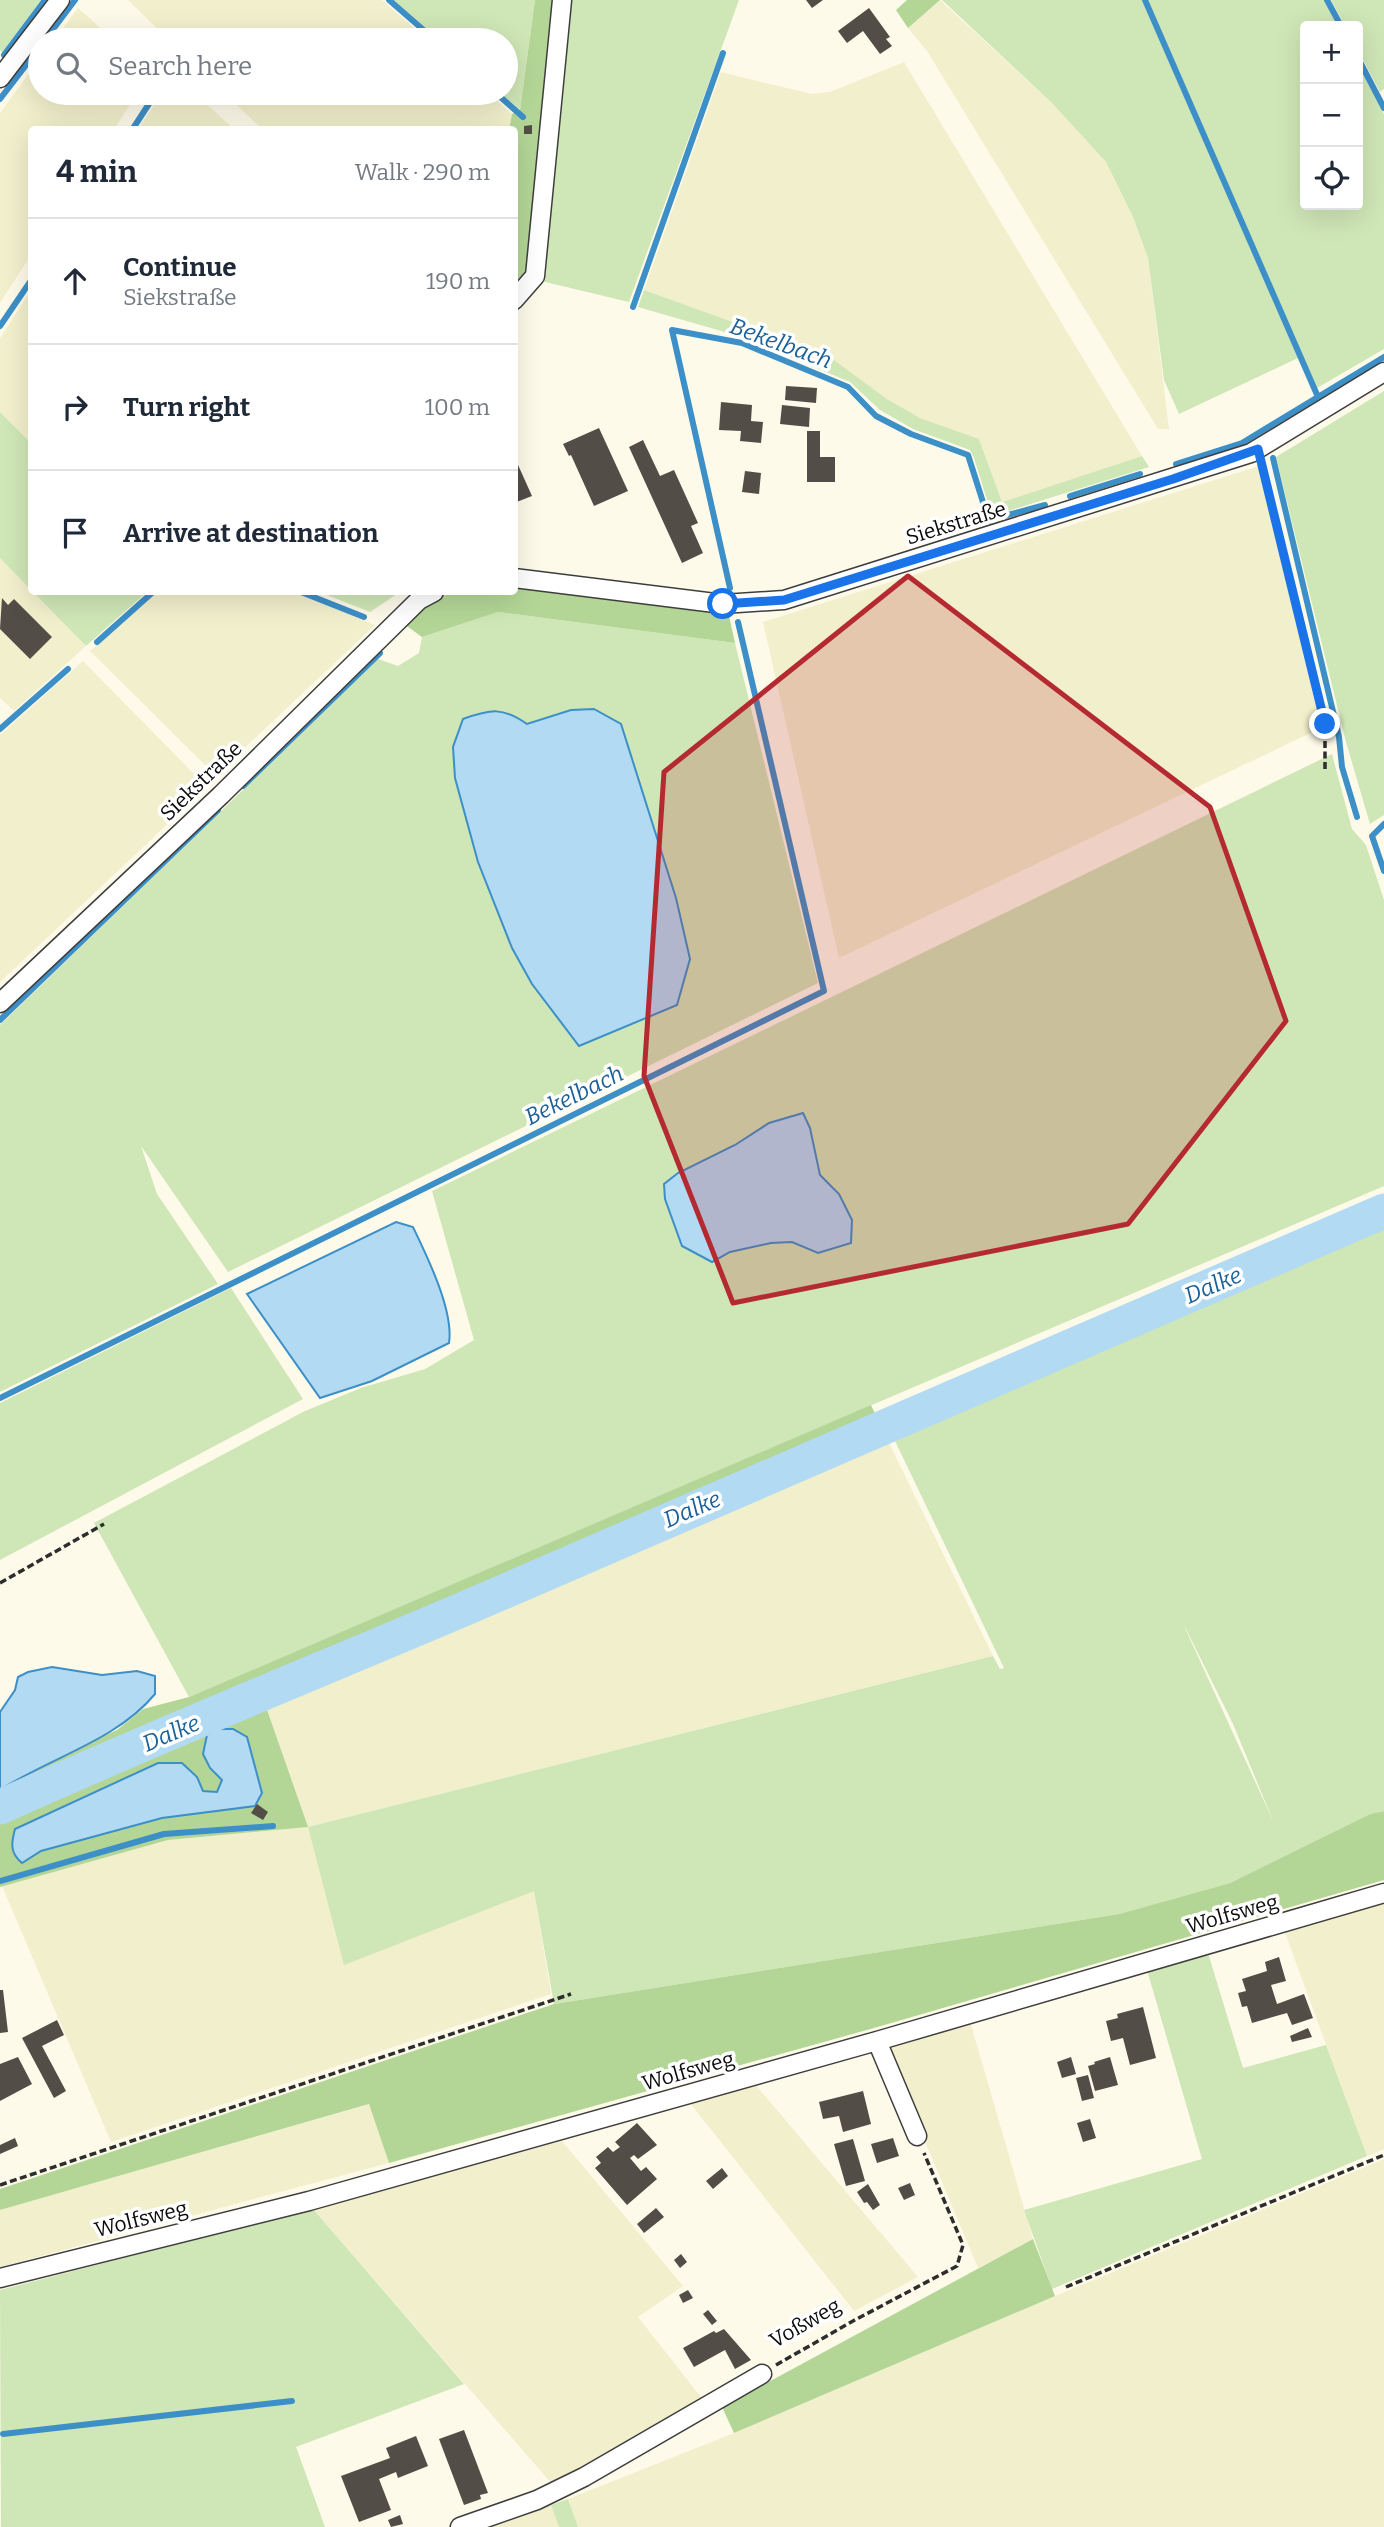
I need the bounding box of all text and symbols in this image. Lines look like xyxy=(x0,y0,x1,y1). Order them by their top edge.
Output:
map controls xyxy=(1300,21,1363,210)
button: + xyxy=(1300,21,1363,84)
search box xyxy=(28,28,518,105)
icon: search xyxy=(52,48,90,86)
text: Search here xyxy=(108,51,252,82)
button: − xyxy=(1300,84,1363,147)
button: locate xyxy=(1300,147,1363,210)
text: 4 min xyxy=(56,154,137,190)
text: Walk · 290 m xyxy=(355,158,490,186)
text: Continue xyxy=(123,252,237,283)
icon: ahead xyxy=(56,262,94,300)
text: 190 m xyxy=(426,267,490,295)
text: Siekstraße xyxy=(123,283,237,311)
water label: Bekelbach xyxy=(726,312,836,374)
icon: right xyxy=(56,388,94,426)
text: Turn right xyxy=(123,392,250,423)
text: 100 m xyxy=(425,393,490,421)
street label: Siekstraße xyxy=(903,495,1009,551)
icon: arrive xyxy=(56,514,94,552)
text: Arrive at destination xyxy=(123,518,378,549)
route start xyxy=(707,588,738,619)
route end xyxy=(1309,708,1340,739)
street label: Siekstraße xyxy=(155,736,247,826)
water label: Bekelbach xyxy=(520,1059,628,1131)
water label: Dalke xyxy=(1180,1260,1246,1309)
water label: Dalke xyxy=(659,1484,725,1533)
water label: Dalke xyxy=(138,1708,204,1757)
street label: Wolfsweg xyxy=(1183,1888,1281,1940)
street label: Wolfsweg xyxy=(639,2045,737,2097)
street label: Wolfsweg xyxy=(92,2195,190,2243)
street label: Voßweg xyxy=(765,2292,845,2354)

